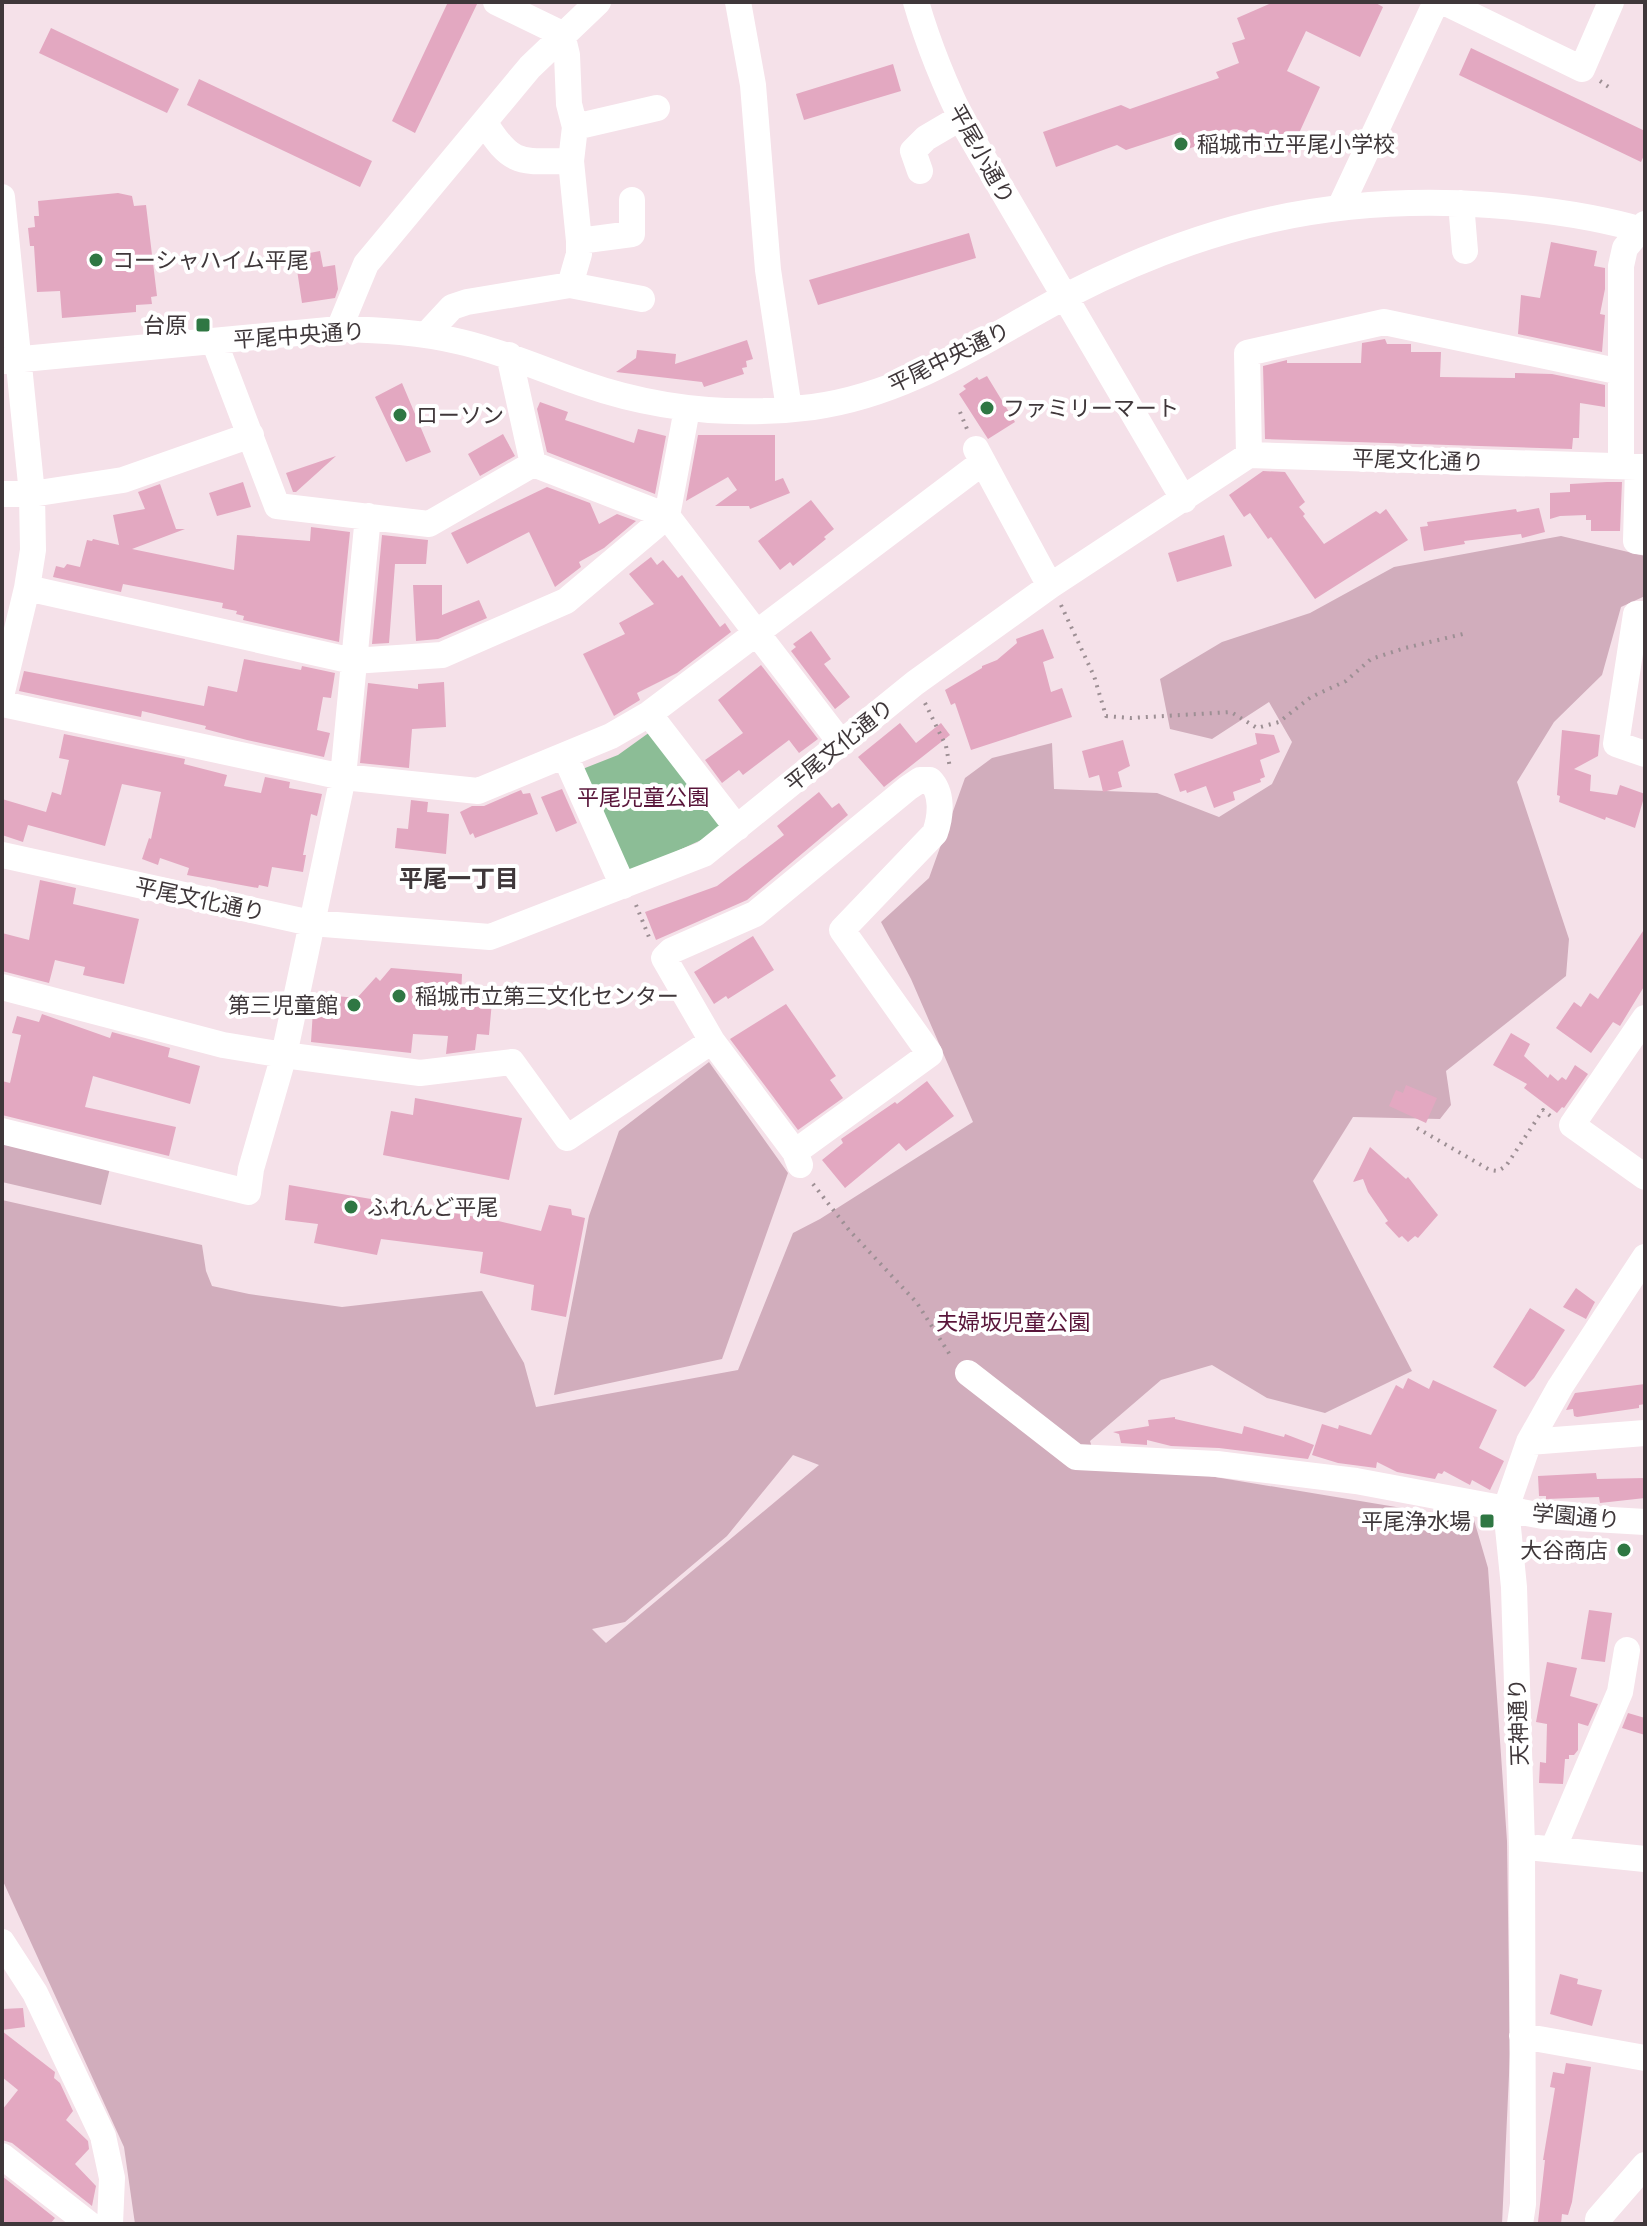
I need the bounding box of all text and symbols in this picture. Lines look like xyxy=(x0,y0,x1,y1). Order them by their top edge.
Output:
street label: 平尾小通り xyxy=(942,99,1021,209)
place label: 稲城市立平尾小学校 xyxy=(1197,130,1395,159)
marker: 稲城市立平尾小学校 xyxy=(1172,135,1190,153)
place label: コーシャハイム平尾 xyxy=(112,246,309,275)
marker: コーシャハイム平尾 xyxy=(87,251,105,269)
place label: 台原 xyxy=(143,311,187,340)
street label: 平尾中央通り xyxy=(884,315,1015,399)
marker: 台原 xyxy=(194,316,212,334)
street label: 平尾中央通り xyxy=(232,316,366,355)
place label: ファミリーマート xyxy=(1003,394,1179,423)
marker: ファミリーマート xyxy=(978,399,996,417)
place label: ローソン xyxy=(416,401,504,430)
marker: ローソン xyxy=(391,406,409,424)
street label: 平尾文化通り xyxy=(1352,444,1484,477)
street label: 平尾文化通り xyxy=(779,693,900,798)
park label: 平尾児童公園 xyxy=(577,783,709,812)
district label: 平尾一丁目 xyxy=(399,863,519,894)
street label: 平尾文化通り xyxy=(132,872,267,927)
place label: 稲城市立第三文化センター xyxy=(415,982,679,1011)
marker: 稲城市立第三文化センター xyxy=(390,987,408,1005)
place label: 第三児童館 xyxy=(228,991,338,1020)
marker: 第三児童館 xyxy=(345,996,363,1014)
place label: ふれんど平尾 xyxy=(367,1193,498,1222)
marker: ふれんど平尾 xyxy=(342,1198,360,1216)
park label: 夫婦坂児童公園 xyxy=(936,1308,1090,1337)
street label: 学園通り xyxy=(1531,1498,1621,1535)
place label: 平尾浄水場 xyxy=(1361,1507,1471,1536)
marker: 平尾浄水場 xyxy=(1478,1512,1496,1530)
place label: 大谷商店 xyxy=(1520,1536,1608,1565)
marker: 大谷商店 xyxy=(1615,1541,1633,1559)
street label: 天神通り xyxy=(1502,1677,1535,1766)

